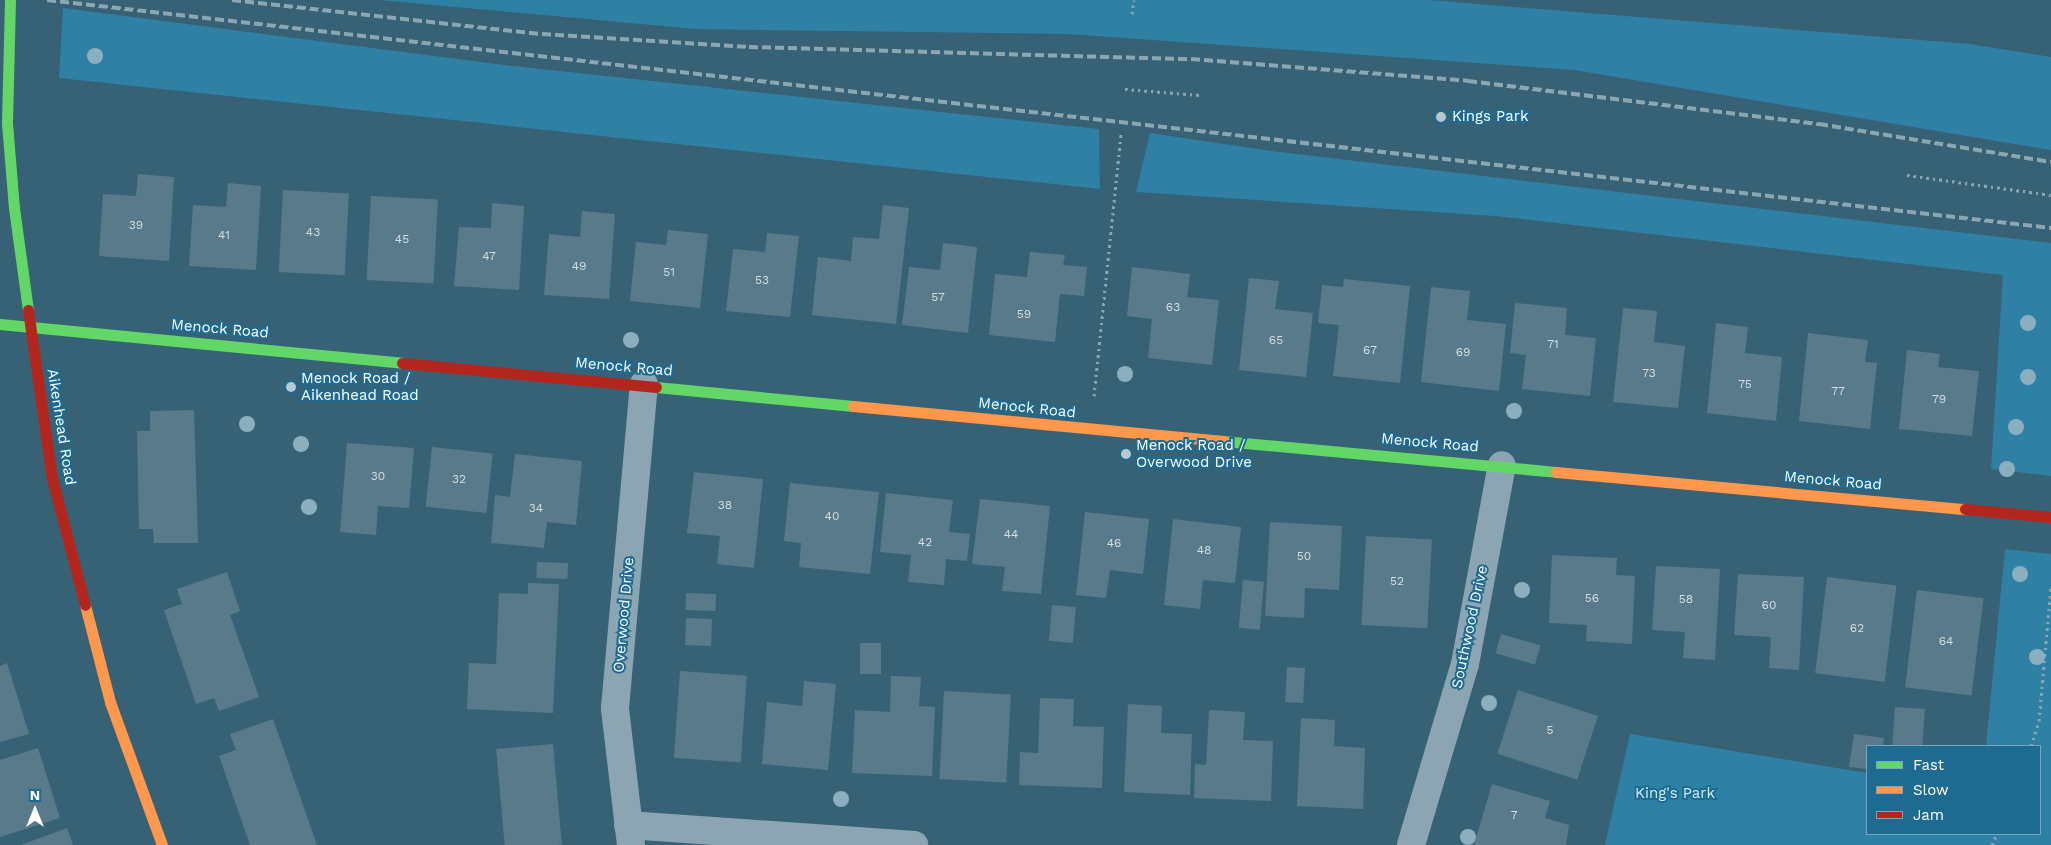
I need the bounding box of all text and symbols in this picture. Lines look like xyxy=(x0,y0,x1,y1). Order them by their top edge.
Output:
place label: Kings Park xyxy=(1452,108,1528,126)
marker: Kings Park xyxy=(1434,110,1448,124)
house number: 39 xyxy=(129,219,143,233)
house number: 43 xyxy=(306,226,320,240)
house number: 41 xyxy=(218,229,230,243)
house number: 45 xyxy=(395,233,409,247)
house number: 47 xyxy=(482,250,496,264)
house number: 49 xyxy=(572,260,586,274)
house number: 51 xyxy=(663,266,675,280)
house number: 53 xyxy=(755,274,769,288)
house number: 57 xyxy=(931,291,945,305)
house number: 63 xyxy=(1166,301,1180,315)
house number: 59 xyxy=(1017,308,1031,322)
street label: Menock Road xyxy=(170,316,270,342)
house number: 65 xyxy=(1269,334,1283,348)
house number: 71 xyxy=(1547,338,1559,352)
house number: 67 xyxy=(1363,344,1377,358)
house number: 69 xyxy=(1456,346,1470,360)
street label: Menock Road xyxy=(574,354,674,380)
house number: 73 xyxy=(1642,367,1656,381)
street label: Aikenhead Road xyxy=(43,368,79,486)
place label: Menock Road / Aikenhead Road xyxy=(301,369,419,404)
house number: 75 xyxy=(1738,378,1752,392)
marker: Menock Road / Aikenhead Road xyxy=(285,381,297,393)
house number: 77 xyxy=(1831,385,1845,399)
house number: 79 xyxy=(1932,393,1946,407)
street label: Menock Road xyxy=(977,394,1077,422)
street label: Menock Road xyxy=(1380,430,1480,456)
place label: Menock Road / Overwood Drive xyxy=(1136,436,1252,471)
marker: Menock Road / Overwood Drive xyxy=(1120,448,1132,460)
street label: Menock Road xyxy=(1783,468,1883,494)
house number: 30 xyxy=(371,470,385,484)
house number: 32 xyxy=(452,473,466,487)
house number: 38 xyxy=(718,499,732,513)
house number: 34 xyxy=(529,502,543,516)
house number: 40 xyxy=(825,510,839,524)
house number: 44 xyxy=(1004,528,1018,542)
house number: 42 xyxy=(918,536,932,550)
house number: 46 xyxy=(1107,537,1121,551)
house number: 48 xyxy=(1197,544,1211,558)
house number: 50 xyxy=(1297,550,1311,564)
street label: Overwood Drive xyxy=(610,556,638,674)
street label: Southwood Drive xyxy=(1448,564,1492,690)
house number: 52 xyxy=(1390,575,1404,589)
house number: 56 xyxy=(1585,592,1599,606)
house number: 58 xyxy=(1679,593,1693,607)
house number: 60 xyxy=(1762,599,1776,613)
house number: 62 xyxy=(1850,622,1864,636)
house number: 64 xyxy=(1939,635,1953,649)
house number: 5 xyxy=(1547,724,1553,738)
legend xyxy=(1866,745,2041,835)
text: Fast xyxy=(1913,756,1944,774)
text: Slow xyxy=(1913,781,1949,799)
north arrow xyxy=(10,785,60,835)
park label: King's Park xyxy=(1635,785,1715,803)
text: N xyxy=(30,787,40,803)
text: Jam xyxy=(1913,806,1944,824)
house number: 7 xyxy=(1511,809,1517,823)

